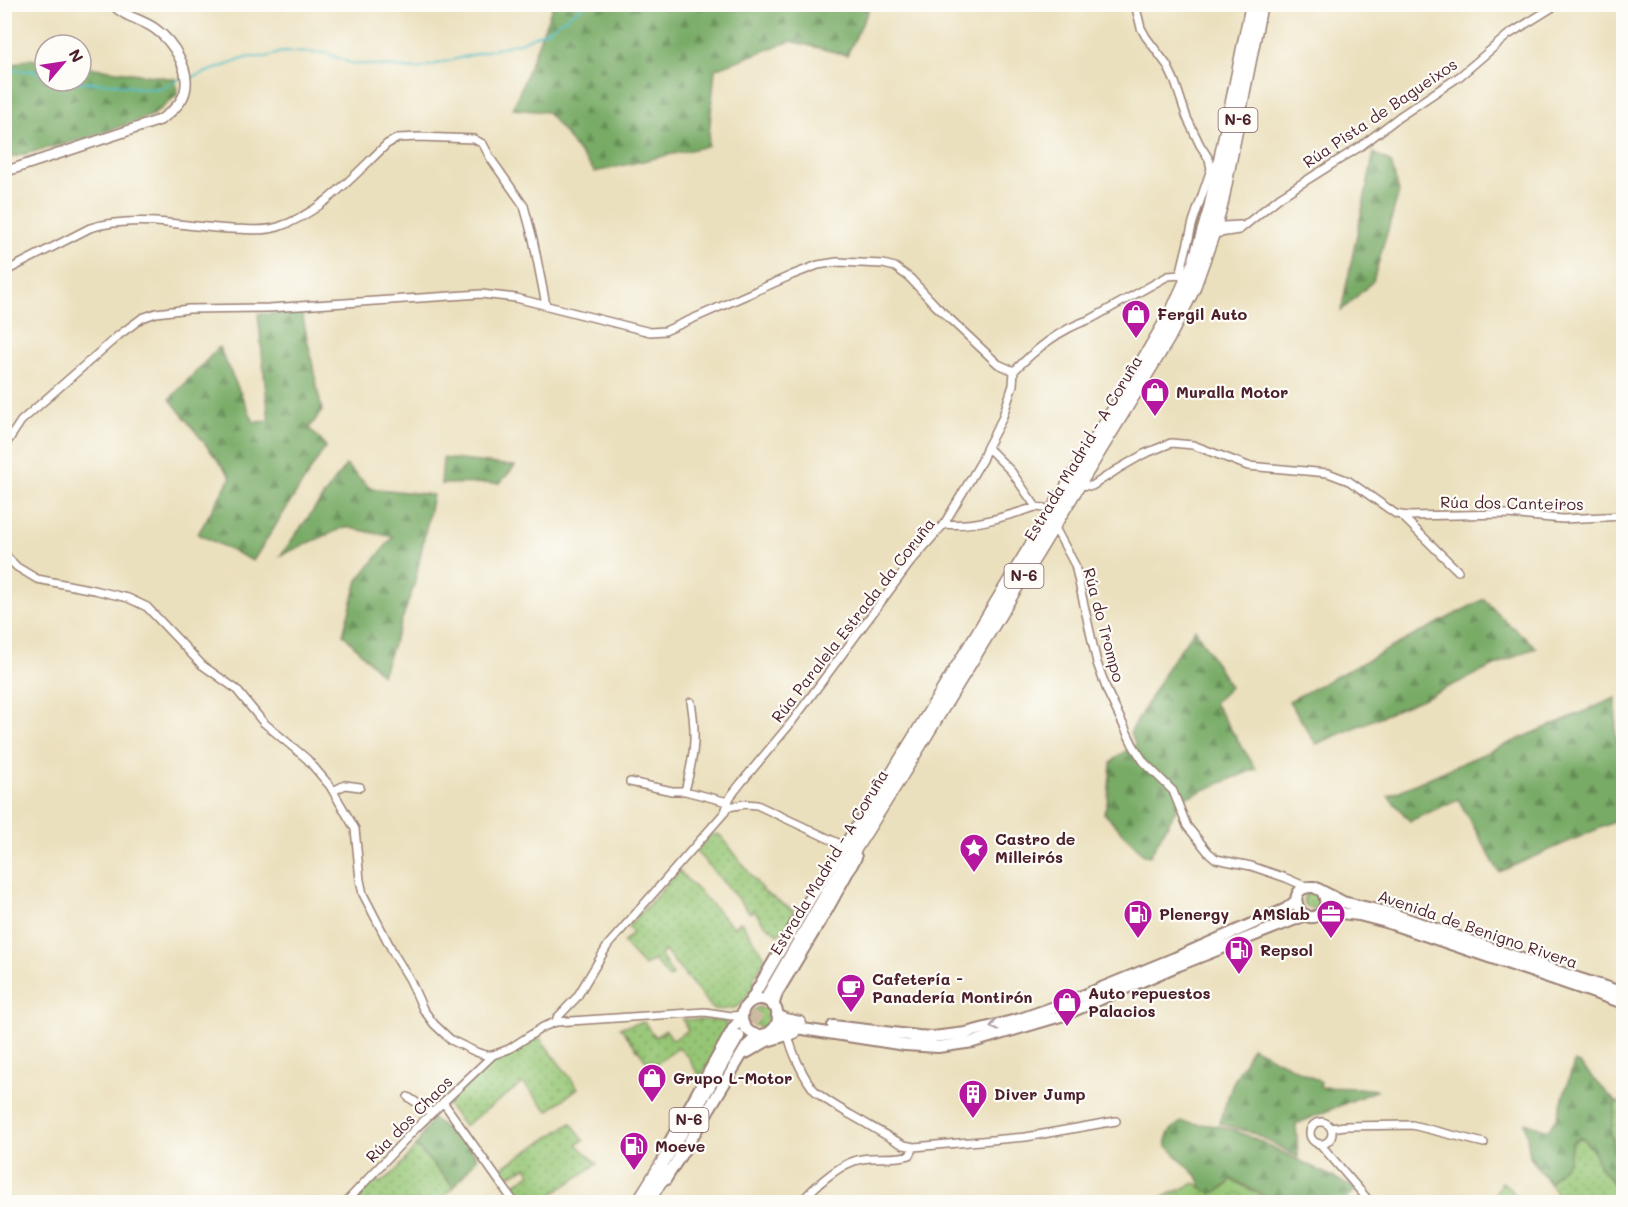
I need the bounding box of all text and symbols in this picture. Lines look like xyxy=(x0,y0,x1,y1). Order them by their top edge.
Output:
north arrow xyxy=(33,33,93,93)
text: N xyxy=(64,45,89,66)
street label: Rúa Pista de Bagueixos xyxy=(1298,53,1461,172)
road number: N-6 xyxy=(1218,108,1258,132)
shop icon: Fergil Auto xyxy=(1120,298,1152,340)
place label: Fergil Auto xyxy=(1157,303,1248,324)
street label: Estrada Madrid - A Coruña xyxy=(1019,351,1146,544)
shop icon: Muralla Motor xyxy=(1139,376,1171,418)
place label: Muralla Motor xyxy=(1176,381,1288,402)
street label: Rúa dos Canteiros xyxy=(1440,491,1584,514)
street label: Rúa Paralela Estrada da Coruña xyxy=(766,513,939,726)
road number: N-6 xyxy=(1004,564,1044,588)
street label: Rúa do Trompo xyxy=(1079,565,1130,684)
street label: Estrada Madrid - A Coruña xyxy=(765,765,892,958)
place label: Castro de Milleirós xyxy=(995,828,1075,867)
place icon: Castro de Milleirós xyxy=(958,832,990,874)
street label: Avenida de Benigno Rivera xyxy=(1376,884,1581,973)
fuel station icon: Plenergy xyxy=(1122,898,1154,940)
office icon: AMSlab xyxy=(1315,898,1347,940)
place label: Plenergy xyxy=(1159,903,1229,924)
place label: AMSlab xyxy=(1252,903,1310,924)
fuel station icon: Repsol xyxy=(1223,934,1255,976)
place label: Repsol xyxy=(1260,939,1313,960)
place label: Cafetería - Panadería Montirón xyxy=(872,968,1033,1007)
cafe icon: Cafetería - Panadería Montirón xyxy=(835,972,867,1014)
place label: Auto repuestos Palacios xyxy=(1088,982,1211,1021)
shop icon: Auto repuestos Palacios xyxy=(1051,986,1083,1028)
one-way arrow xyxy=(989,1018,999,1031)
shop icon: Grupo L-Motor xyxy=(636,1062,668,1104)
place label: Grupo L-Motor xyxy=(673,1067,792,1088)
street label: Rúa dos Chaos xyxy=(361,1071,456,1166)
building icon: Diver Jump xyxy=(957,1078,989,1120)
place label: Diver Jump xyxy=(994,1083,1086,1104)
road number: N-6 xyxy=(670,1108,708,1132)
fuel station icon: Moeve xyxy=(618,1130,650,1172)
place label: Moeve xyxy=(655,1135,705,1156)

